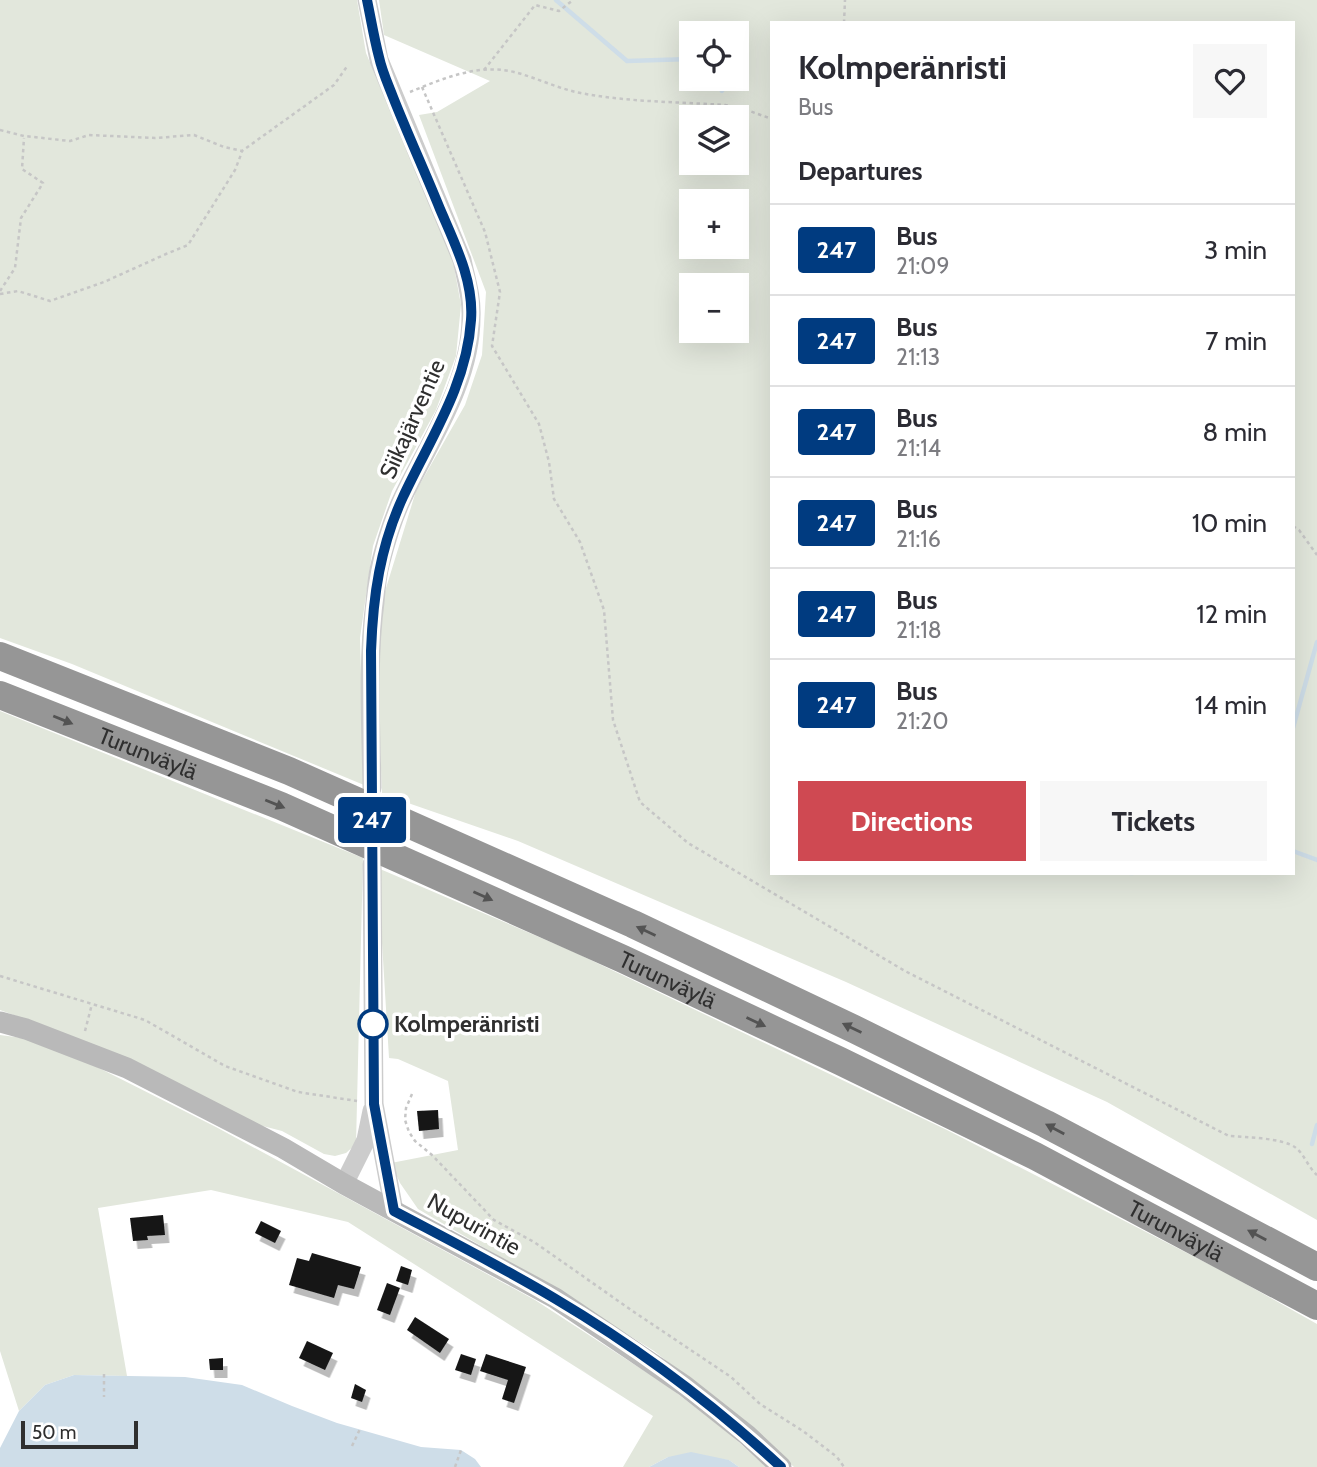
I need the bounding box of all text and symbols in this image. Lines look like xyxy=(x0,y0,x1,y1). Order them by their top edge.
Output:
map controls xyxy=(679,21,749,343)
button: locate xyxy=(679,21,749,91)
button: heart xyxy=(1193,44,1267,118)
text: Kolmperänristi xyxy=(798,47,1007,87)
text: Bus xyxy=(798,93,833,121)
button: layers xyxy=(679,105,749,175)
text: Departures xyxy=(798,155,922,187)
button: + xyxy=(679,189,749,259)
text: Bus xyxy=(896,220,937,252)
text: 3 min xyxy=(1204,234,1267,266)
text: 247 xyxy=(817,235,856,264)
text: 21:09 xyxy=(896,252,949,280)
button: − xyxy=(679,273,749,343)
text: Bus xyxy=(896,311,937,343)
text: 7 min xyxy=(1205,325,1267,357)
text: 247 xyxy=(817,326,856,355)
text: 21:13 xyxy=(896,343,940,371)
street label: Siikajärventie xyxy=(373,355,451,483)
text: Bus xyxy=(896,402,937,434)
text: 8 min xyxy=(1203,416,1267,448)
text: 247 xyxy=(817,417,856,446)
text: 21:14 xyxy=(896,434,941,462)
text: Bus xyxy=(896,493,937,525)
text: 10 min xyxy=(1192,507,1267,539)
text: 247 xyxy=(817,508,856,537)
text: 21:16 xyxy=(896,525,941,553)
text: Bus xyxy=(896,584,937,616)
text: 12 min xyxy=(1196,598,1267,630)
text: 247 xyxy=(817,599,856,628)
text: 21:18 xyxy=(896,616,942,644)
text: Bus xyxy=(896,675,937,707)
text: 14 min xyxy=(1195,689,1267,721)
text: 247 xyxy=(817,690,856,719)
text: 21:20 xyxy=(896,707,948,735)
one-way arrow xyxy=(53,714,74,725)
street label: Turunväylä xyxy=(94,721,201,786)
button: Directions xyxy=(798,781,1026,861)
button: Tickets xyxy=(1040,781,1267,861)
line badge: 247 xyxy=(332,797,412,843)
one-way arrow xyxy=(264,799,285,810)
text: 247 xyxy=(352,805,392,834)
one-way arrow xyxy=(473,890,493,902)
one-way arrow xyxy=(636,925,656,936)
street label: Turunväylä xyxy=(614,945,721,1015)
marker: Kolmperänristi xyxy=(358,1009,388,1039)
place label: Kolmperänristi xyxy=(394,1010,540,1038)
one-way arrow xyxy=(746,1016,766,1027)
one-way arrow xyxy=(842,1022,862,1034)
one-way arrow xyxy=(1045,1124,1065,1135)
street label: Nupurintie xyxy=(423,1187,526,1261)
street label: Turunväylä xyxy=(1123,1194,1228,1268)
one-way arrow xyxy=(1247,1229,1267,1241)
scale bar xyxy=(21,1418,138,1450)
text: 50 m xyxy=(32,1421,76,1444)

